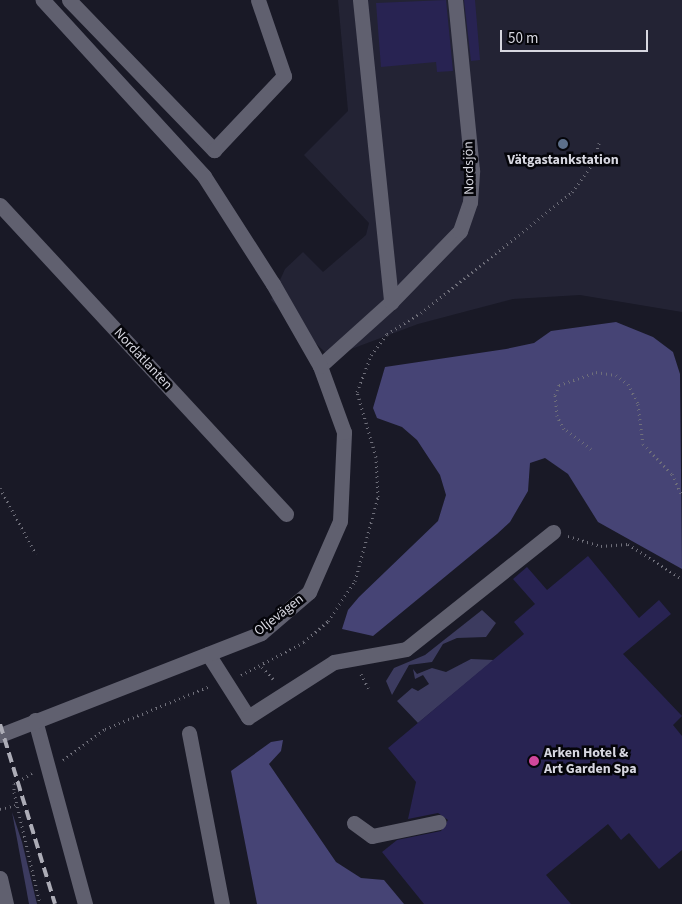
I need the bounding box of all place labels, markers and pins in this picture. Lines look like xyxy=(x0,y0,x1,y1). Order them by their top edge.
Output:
marker: Vätgastankstation xyxy=(557,138,569,150)
place label: Vätgastankstation xyxy=(507,152,619,168)
place label: Arken Hotel & Art Garden Spa xyxy=(544,745,637,778)
marker: Arken Hotel & Art Garden Spa xyxy=(528,755,540,767)

